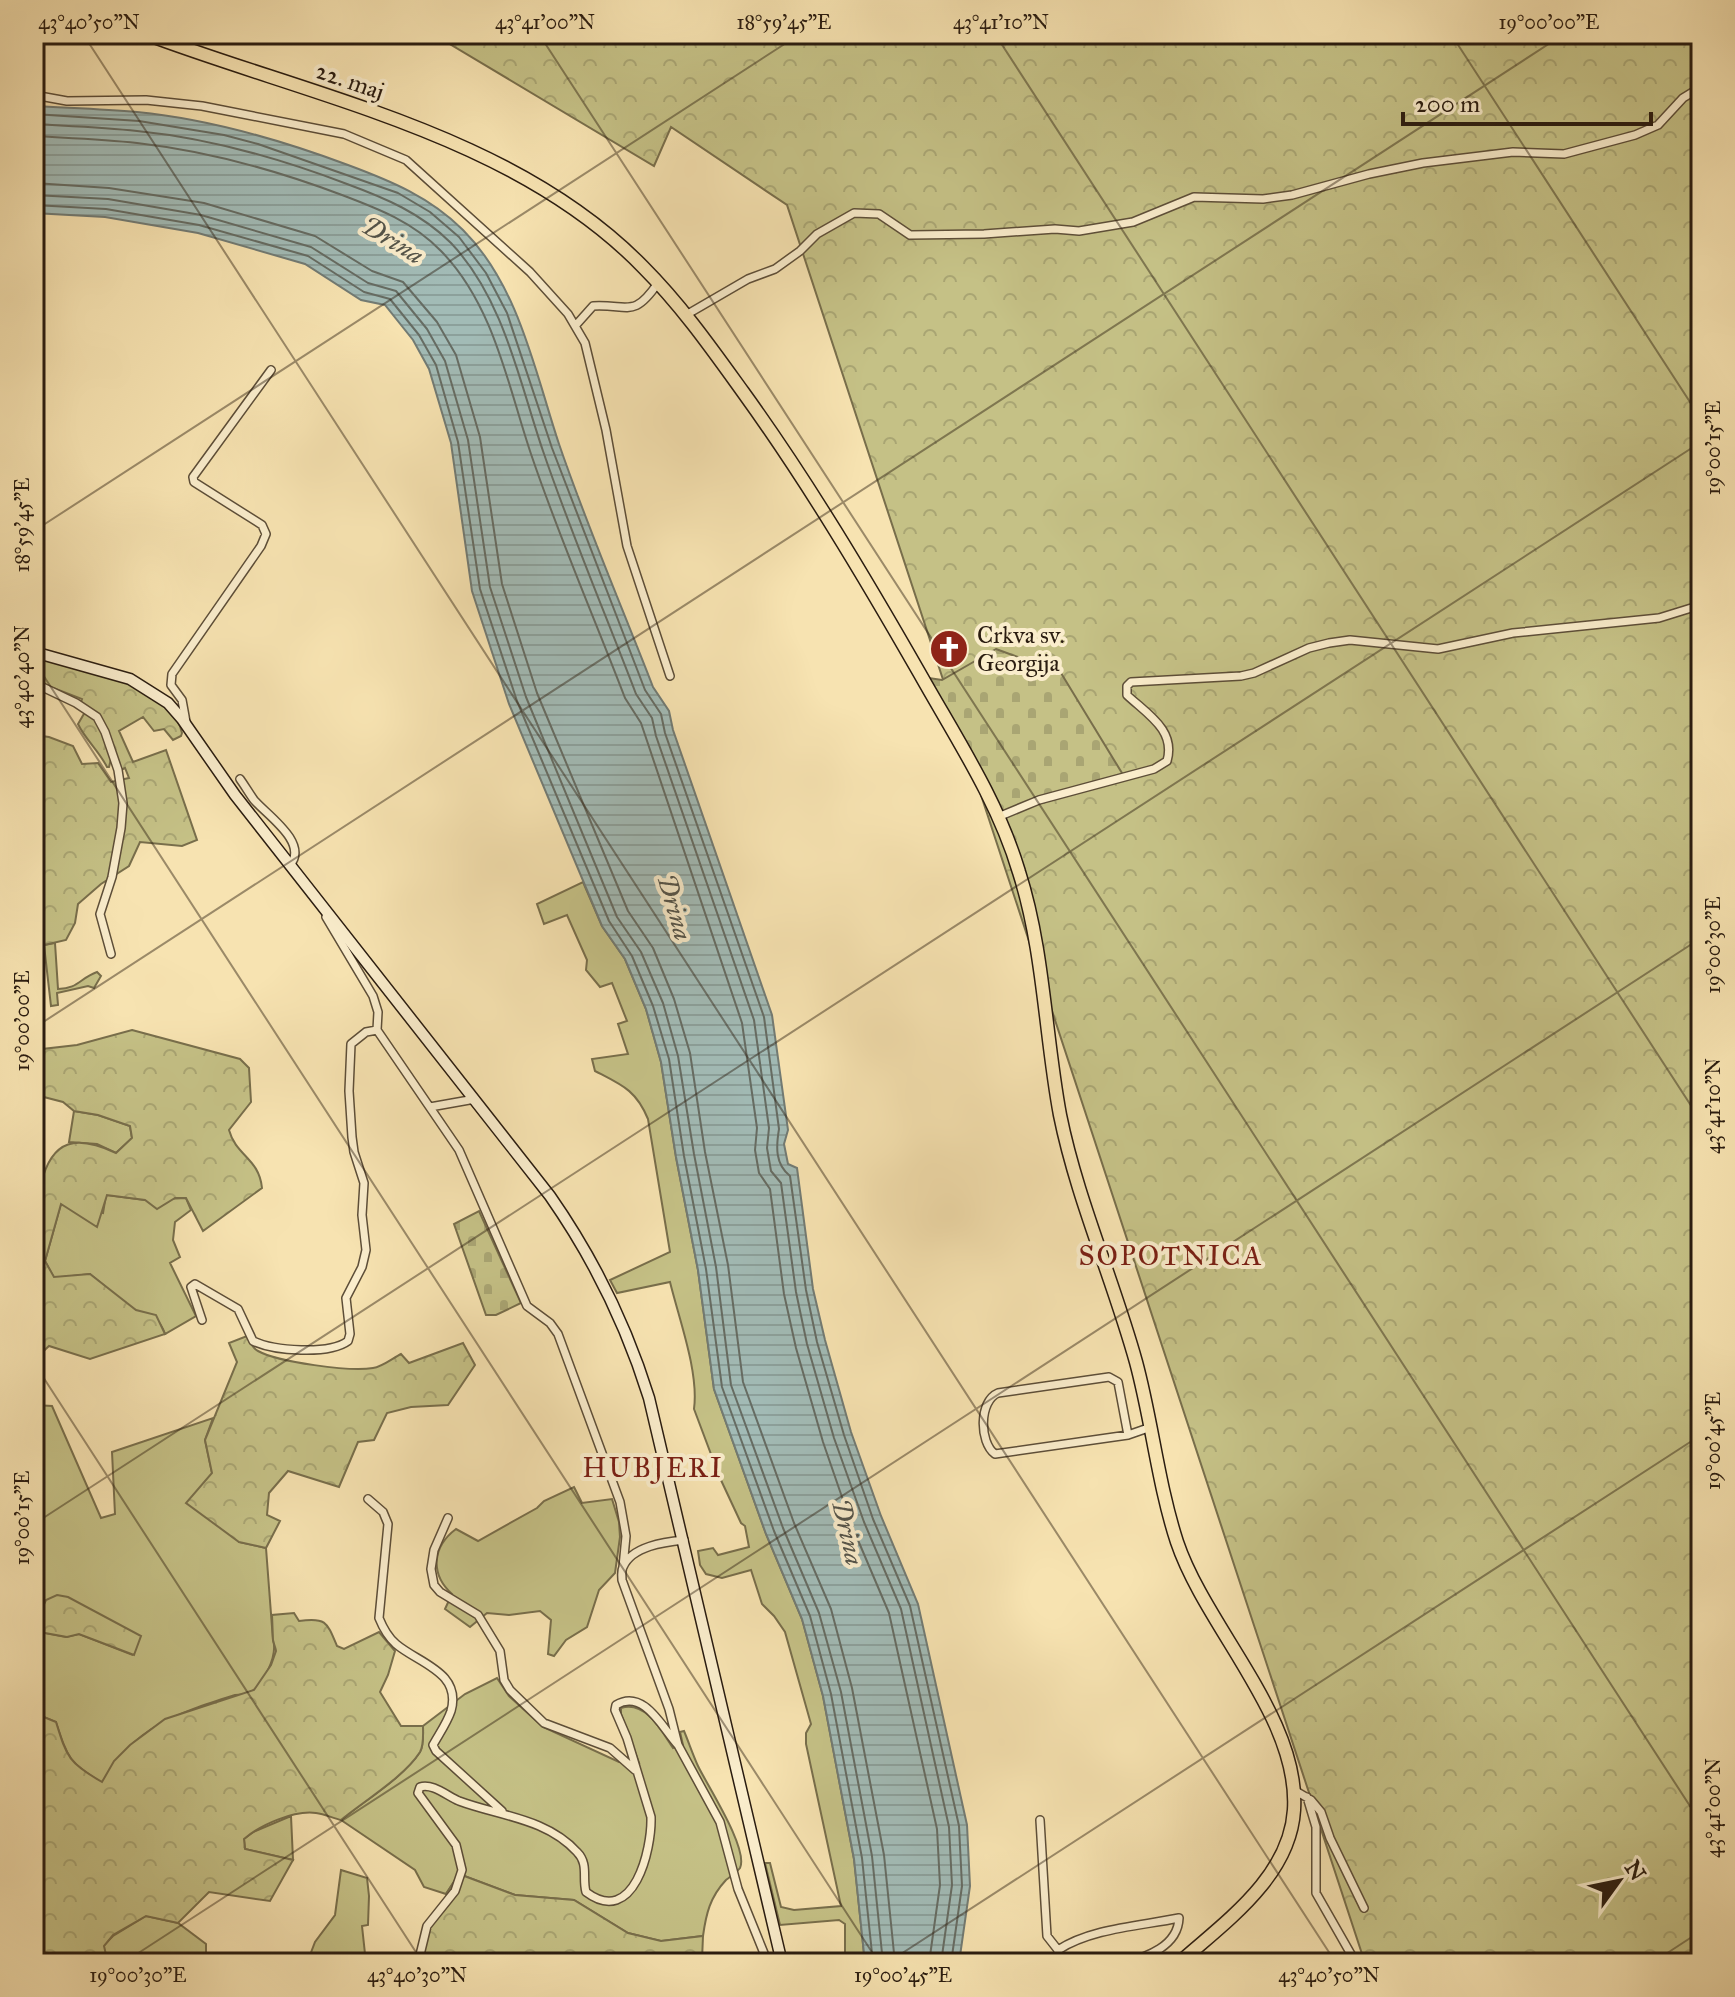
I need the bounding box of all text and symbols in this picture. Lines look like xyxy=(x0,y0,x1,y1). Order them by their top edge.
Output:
text: 43°40'50"N xyxy=(38,10,140,34)
text: 43°41'00"N xyxy=(495,10,595,34)
text: 18°59'45"E xyxy=(737,10,831,34)
text: 43°41'10"N xyxy=(953,10,1049,34)
text: 19°00'00"E xyxy=(1499,10,1599,34)
street label: 22. maj xyxy=(312,55,388,107)
scale bar xyxy=(1403,76,1651,126)
text: 200 m xyxy=(1415,89,1480,119)
water label: Drina xyxy=(356,209,430,271)
text: 19°00'15"E xyxy=(1701,401,1725,495)
text: 18°59'45"E xyxy=(10,478,34,572)
place label: Crkva sv. Georgija xyxy=(977,620,1065,678)
text: 43°40'40"N xyxy=(10,625,34,729)
church icon: Crkva sv. Georgija xyxy=(928,628,970,670)
water label: Drina xyxy=(650,870,700,944)
text: 19°00'30"E xyxy=(1701,896,1725,994)
text: 19°00'00"E xyxy=(10,971,34,1071)
text: 43°41'10"N xyxy=(1701,1058,1725,1154)
district label: SOPOTNICA xyxy=(1078,1238,1264,1273)
text: 19°00'45"E xyxy=(1701,1392,1725,1490)
district label: HUBJERI xyxy=(582,1450,724,1485)
text: 19°00'15"E xyxy=(10,1471,34,1565)
water label: Drina xyxy=(825,1496,871,1568)
text: 43°41'00"N xyxy=(1701,1758,1725,1858)
north arrow xyxy=(1579,1841,1659,1921)
text: N xyxy=(1619,1855,1652,1886)
text: 19°00'30"E xyxy=(89,1963,187,1987)
text: 43°40'30"N xyxy=(367,1963,467,1987)
text: 19°00'45"E xyxy=(854,1963,952,1987)
text: 43°40'50"N xyxy=(1278,1963,1380,1987)

